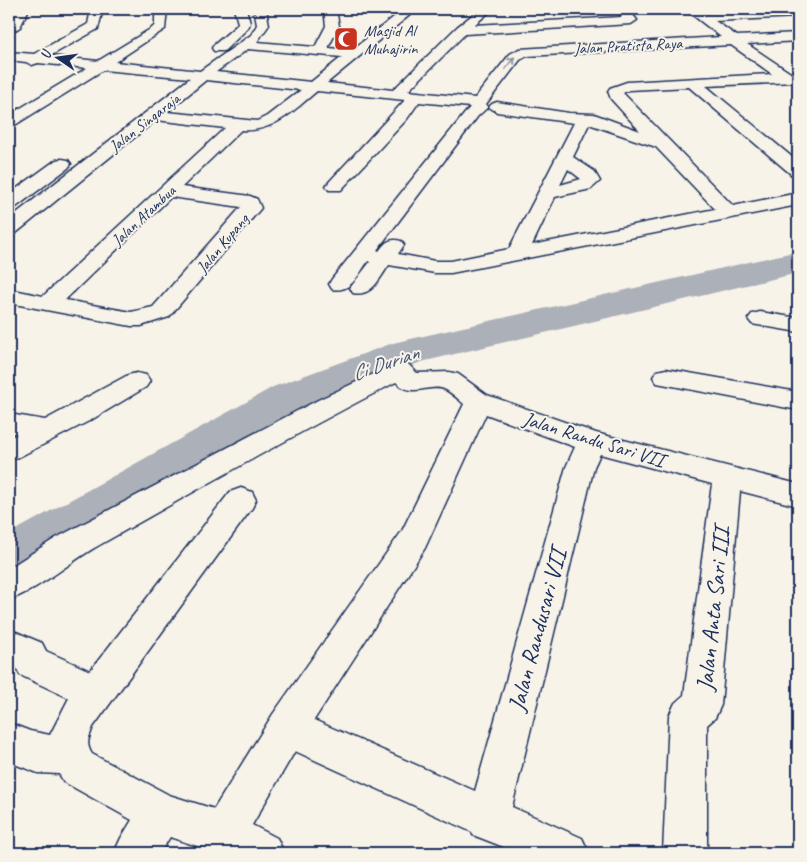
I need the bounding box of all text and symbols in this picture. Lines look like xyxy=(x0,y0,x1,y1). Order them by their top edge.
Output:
place label: Masjid Al Muhajirin xyxy=(364,21,418,59)
mosque icon: Masjid Al Muhajirin xyxy=(333,26,359,52)
north arrow xyxy=(32,32,82,82)
street label: Jalan Pratista Raya xyxy=(572,33,684,59)
text: U xyxy=(37,47,56,60)
one-way arrow xyxy=(505,57,516,70)
street label: Jalan Singaraja xyxy=(104,88,185,157)
street label: Jalan Atambua xyxy=(107,180,181,251)
street label: Jalan Kupang xyxy=(192,209,254,278)
water label: Ci Durian xyxy=(348,339,423,387)
street label: Jalan Randu Sari VII xyxy=(519,406,671,474)
street label: Jalan Anta Sari III xyxy=(689,521,737,693)
street label: Jalan Randusari VII xyxy=(501,540,574,715)

